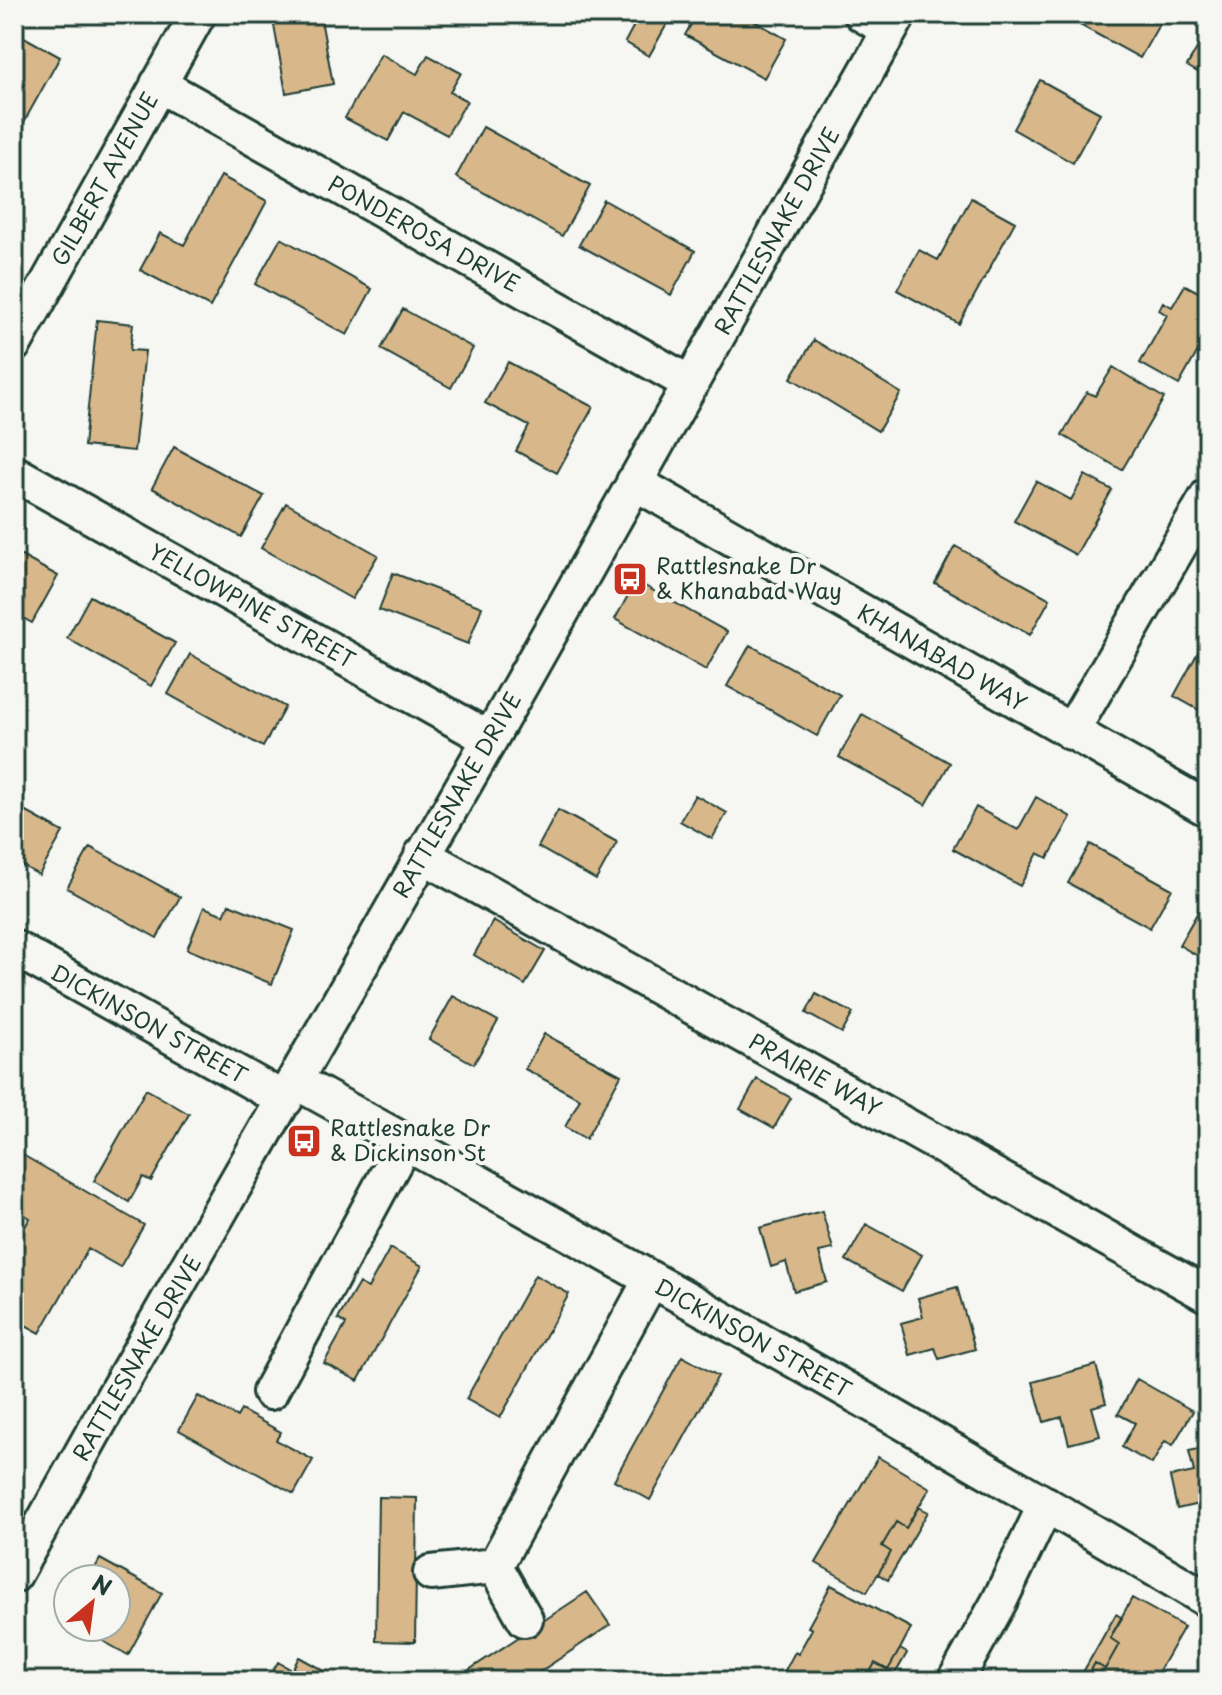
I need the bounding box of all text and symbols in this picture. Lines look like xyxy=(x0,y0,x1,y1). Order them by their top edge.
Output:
street label: GILBERT AVENUE xyxy=(42,85,165,271)
street label: RATTLESNAKE DRIVE xyxy=(705,121,847,340)
street label: PONDEROSA DRIVE xyxy=(323,166,526,299)
street label: YELLOWPINE STREET xyxy=(144,534,362,675)
place label: Rattlesnake Dr & Khanabad Way xyxy=(656,548,842,606)
bus stop icon: Rattlesnake Dr & Khanabad Way xyxy=(611,560,649,598)
street label: KHANABAD WAY xyxy=(852,595,1033,719)
street label: RATTLESNAKE DRIVE xyxy=(383,685,528,903)
street label: DICKINSON STREET xyxy=(45,955,254,1091)
street label: PRAIRIE WAY xyxy=(744,1024,888,1124)
place label: Rattlesnake Dr & Dickinson St xyxy=(330,1110,490,1168)
bus stop icon: Rattlesnake Dr & Dickinson St xyxy=(285,1122,323,1160)
street label: RATTLESNAKE DRIVE xyxy=(63,1248,208,1466)
street label: DICKINSON STREET xyxy=(649,1269,858,1405)
north arrow xyxy=(52,1563,132,1643)
text: N xyxy=(87,1566,118,1603)

